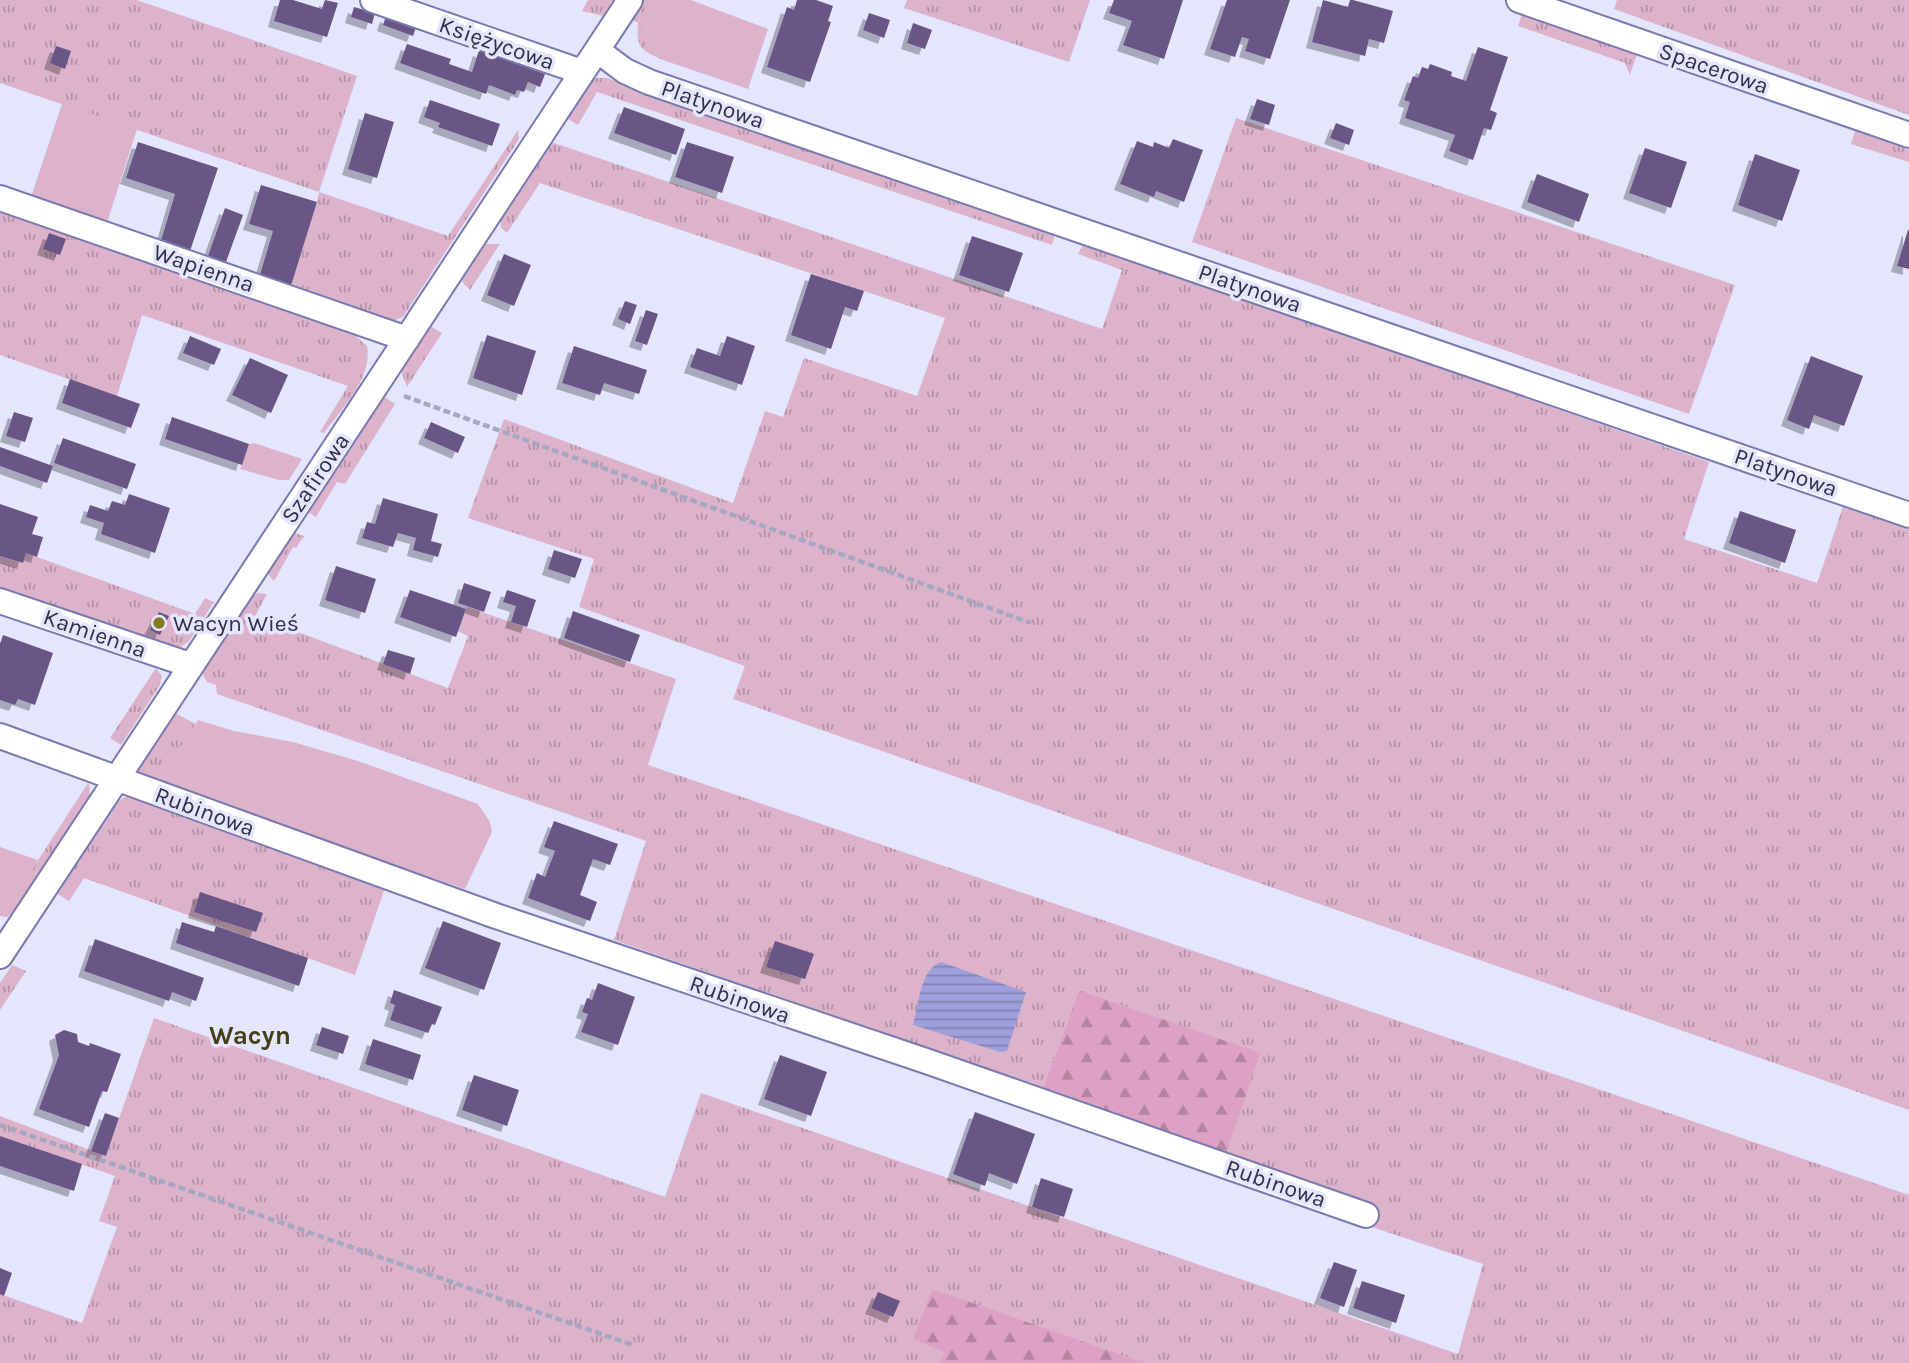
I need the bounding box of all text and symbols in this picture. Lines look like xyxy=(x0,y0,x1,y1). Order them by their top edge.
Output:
street label: Księżycowa xyxy=(436,11,558,76)
street label: Spacerowa xyxy=(1656,37,1772,100)
street label: Platynowa xyxy=(658,74,768,135)
street label: Wapienna xyxy=(150,239,258,298)
street label: Platynowa xyxy=(1195,258,1305,319)
street label: Szafirowa xyxy=(276,428,355,528)
street label: Platynowa xyxy=(1731,442,1841,503)
street label: Kamienna xyxy=(40,603,150,664)
place label: Wacyn Wieś xyxy=(173,610,299,637)
marker: Wacyn Wieś xyxy=(151,615,167,631)
street label: Rubinowa xyxy=(151,781,258,842)
street label: Rubinowa xyxy=(686,970,794,1029)
district label: Wacyn xyxy=(209,1020,291,1051)
street label: Rubinowa xyxy=(1222,1154,1330,1213)

